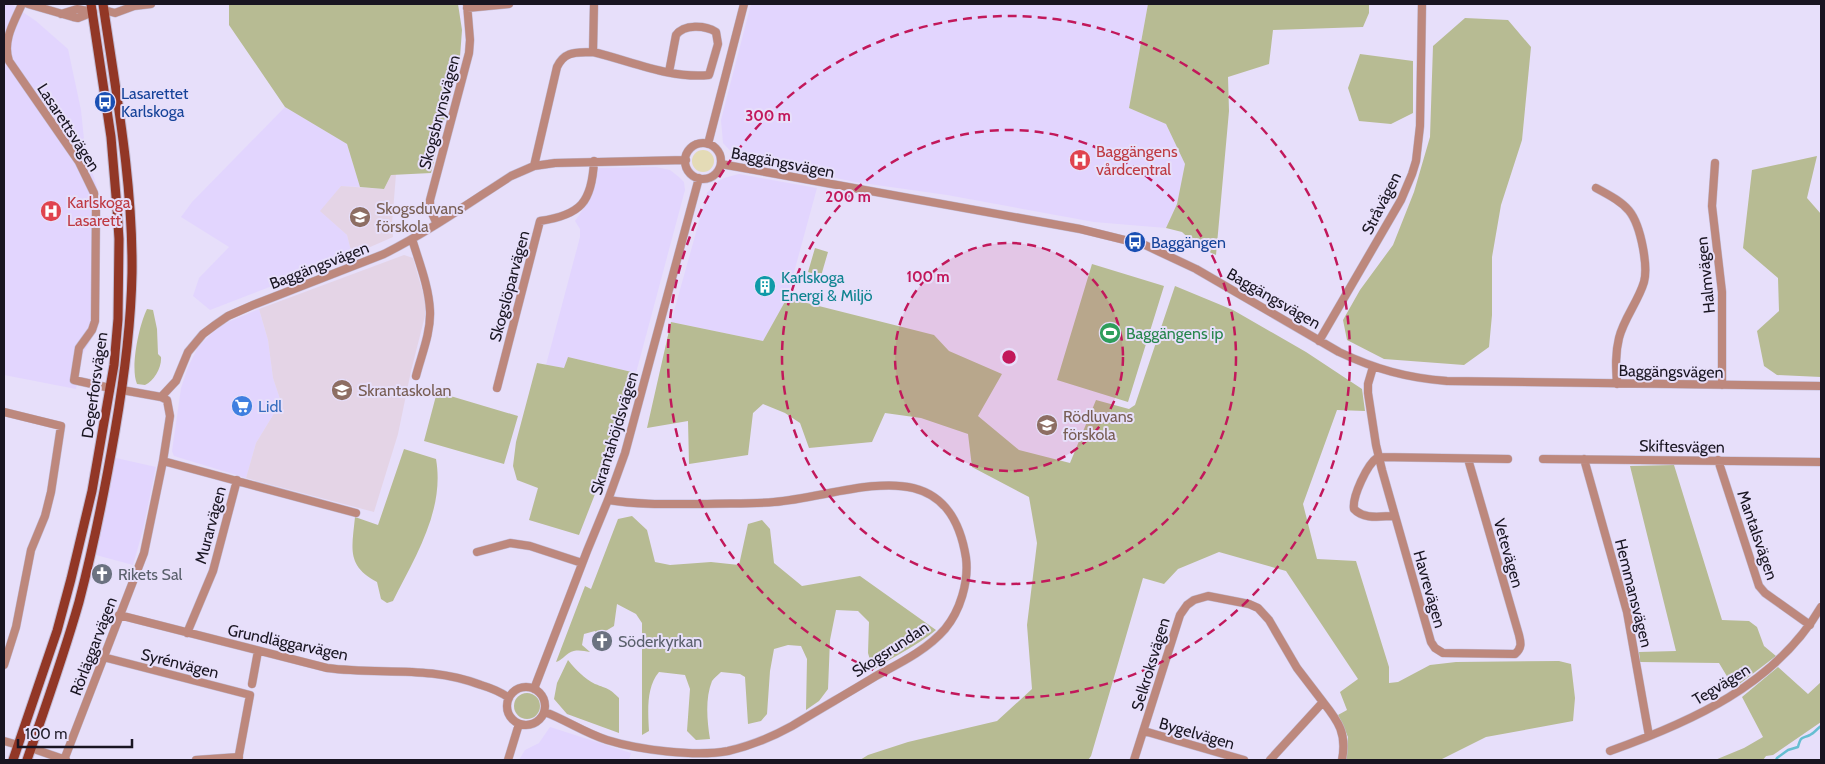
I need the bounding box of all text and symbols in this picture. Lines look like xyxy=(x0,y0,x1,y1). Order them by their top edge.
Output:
street label: Skogsbrynsvägen xyxy=(415,53,464,171)
street label: Lasarettsvägen xyxy=(33,80,104,175)
place label: Lasarettet Karlskoga xyxy=(121,84,189,121)
bus stop icon: Lasarettet Karlskoga xyxy=(93,90,117,114)
text: 300 m xyxy=(745,107,791,125)
place label: Baggängens vårdcentral xyxy=(1096,142,1178,179)
street label: Baggängsvägen xyxy=(730,143,836,182)
hospital icon: Baggängens vårdcentral xyxy=(1068,148,1092,172)
street label: Stråvägen xyxy=(1358,169,1405,238)
text: 200 m xyxy=(825,188,871,206)
place label: Karlskoga Lasarett xyxy=(67,193,131,230)
hospital icon: Karlskoga Lasarett xyxy=(39,199,63,223)
place label: Skogsduvans förskola xyxy=(376,199,464,236)
school or university icon: Skogsduvans förskola xyxy=(348,205,372,229)
street label: Skogslöparvägen xyxy=(486,228,533,344)
bus stop icon: Baggängen xyxy=(1123,230,1147,254)
place label: Baggängen xyxy=(1151,233,1226,252)
street label: Halmvägen xyxy=(1692,236,1719,314)
street label: Baggängsvägen xyxy=(267,238,372,293)
street label: Baggängsvägen xyxy=(1224,264,1324,333)
place label: Karlskoga Energi & Miljö xyxy=(781,268,873,305)
text: 100 m xyxy=(906,268,950,286)
building icon: Karlskoga Energi & Miljö xyxy=(753,274,777,298)
sports icon: Baggängens ip xyxy=(1098,321,1122,345)
place label: Baggängens ip xyxy=(1126,324,1224,343)
street label: Degerforsvägen xyxy=(78,331,111,439)
centre of rings xyxy=(1000,348,1018,366)
street label: Baggängsvägen xyxy=(1618,361,1724,382)
street label: Skrantahöjdsvägen xyxy=(587,369,642,497)
school or university icon: Skrantaskolan xyxy=(330,378,354,402)
place label: Skrantaskolan xyxy=(358,381,452,400)
supermarket icon: Lidl xyxy=(230,394,254,418)
place label: Lidl xyxy=(258,397,282,416)
place label: Rödluvans förskola xyxy=(1063,407,1134,444)
school or university icon: Rödluvans förskola xyxy=(1035,413,1059,437)
street label: Skiftesvägen xyxy=(1639,436,1725,457)
street label: Murarvägen xyxy=(191,484,230,566)
street label: Mantalsvägen xyxy=(1733,488,1782,582)
street label: Vetevägen xyxy=(1490,516,1527,590)
street label: Hemmansvägen xyxy=(1611,537,1656,649)
street label: Havrevägen xyxy=(1409,548,1450,630)
church icon: Rikets Sal xyxy=(90,562,114,586)
place label: Rikets Sal xyxy=(118,565,183,584)
street label: Rörläggarvägen xyxy=(66,594,121,698)
street label: Selkroksvägen xyxy=(1127,615,1174,713)
street label: Skogsrundan xyxy=(848,618,932,681)
street label: Grundläggarvägen xyxy=(226,620,350,665)
church icon: Söderkyrkan xyxy=(590,629,614,653)
place label: Söderkyrkan xyxy=(618,632,702,651)
street label: Syrénvägen xyxy=(139,645,221,682)
street label: Tegvägen xyxy=(1689,660,1754,709)
street label: Bygelvägen xyxy=(1157,714,1237,753)
scale bar xyxy=(18,716,131,748)
text: 100 m xyxy=(25,725,67,743)

